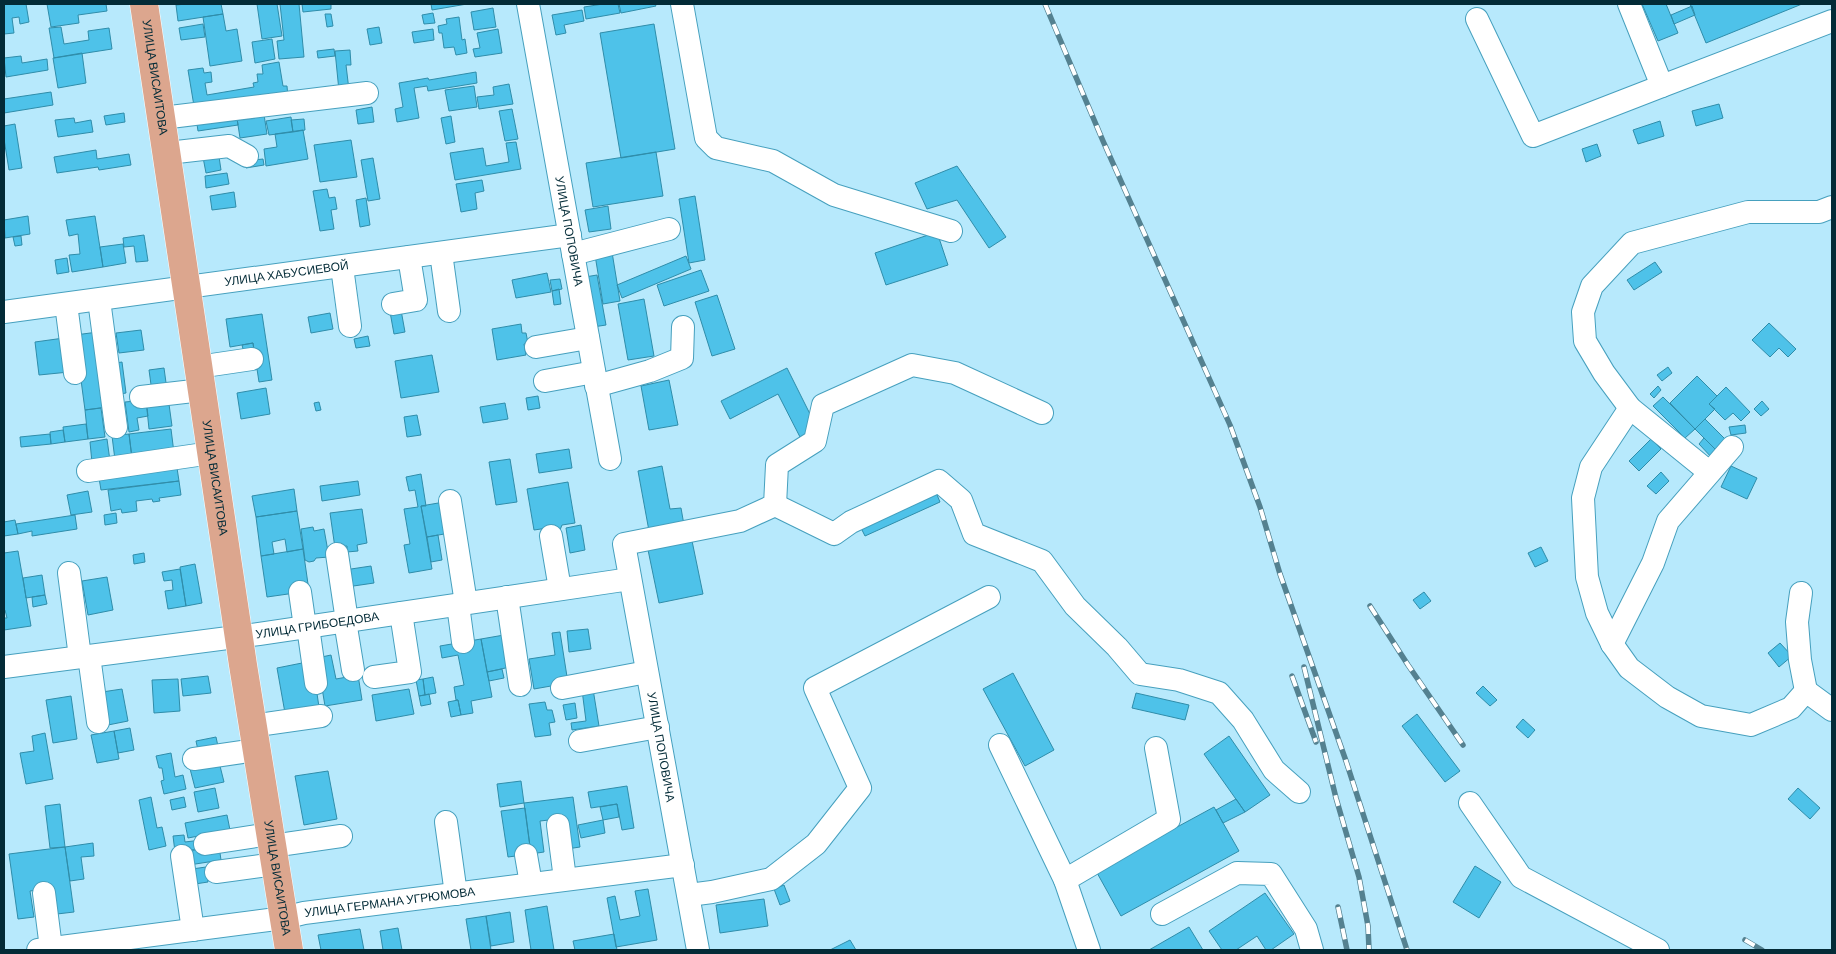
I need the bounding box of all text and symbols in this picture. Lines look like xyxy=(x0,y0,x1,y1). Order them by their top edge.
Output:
street label: УЛИЦА ВИСАИТОВА xyxy=(140,18,172,136)
street label: УЛИЦА ПОПОВИЧА xyxy=(553,175,587,287)
street label: УЛИЦА ХАБУСИЕВОЙ xyxy=(223,257,349,288)
street label: УЛИЦА ВИСАИТОВА xyxy=(200,419,231,536)
street label: УЛИЦА ГРИБОЕДОВА xyxy=(255,608,380,640)
street label: УЛИЦА ПОПОВИЧА xyxy=(644,691,679,803)
street label: УЛИЦА ВИСАИТОВА xyxy=(262,819,295,936)
street label: УЛИЦА ГЕРМАНА УГРЮМОВА xyxy=(303,883,476,919)

